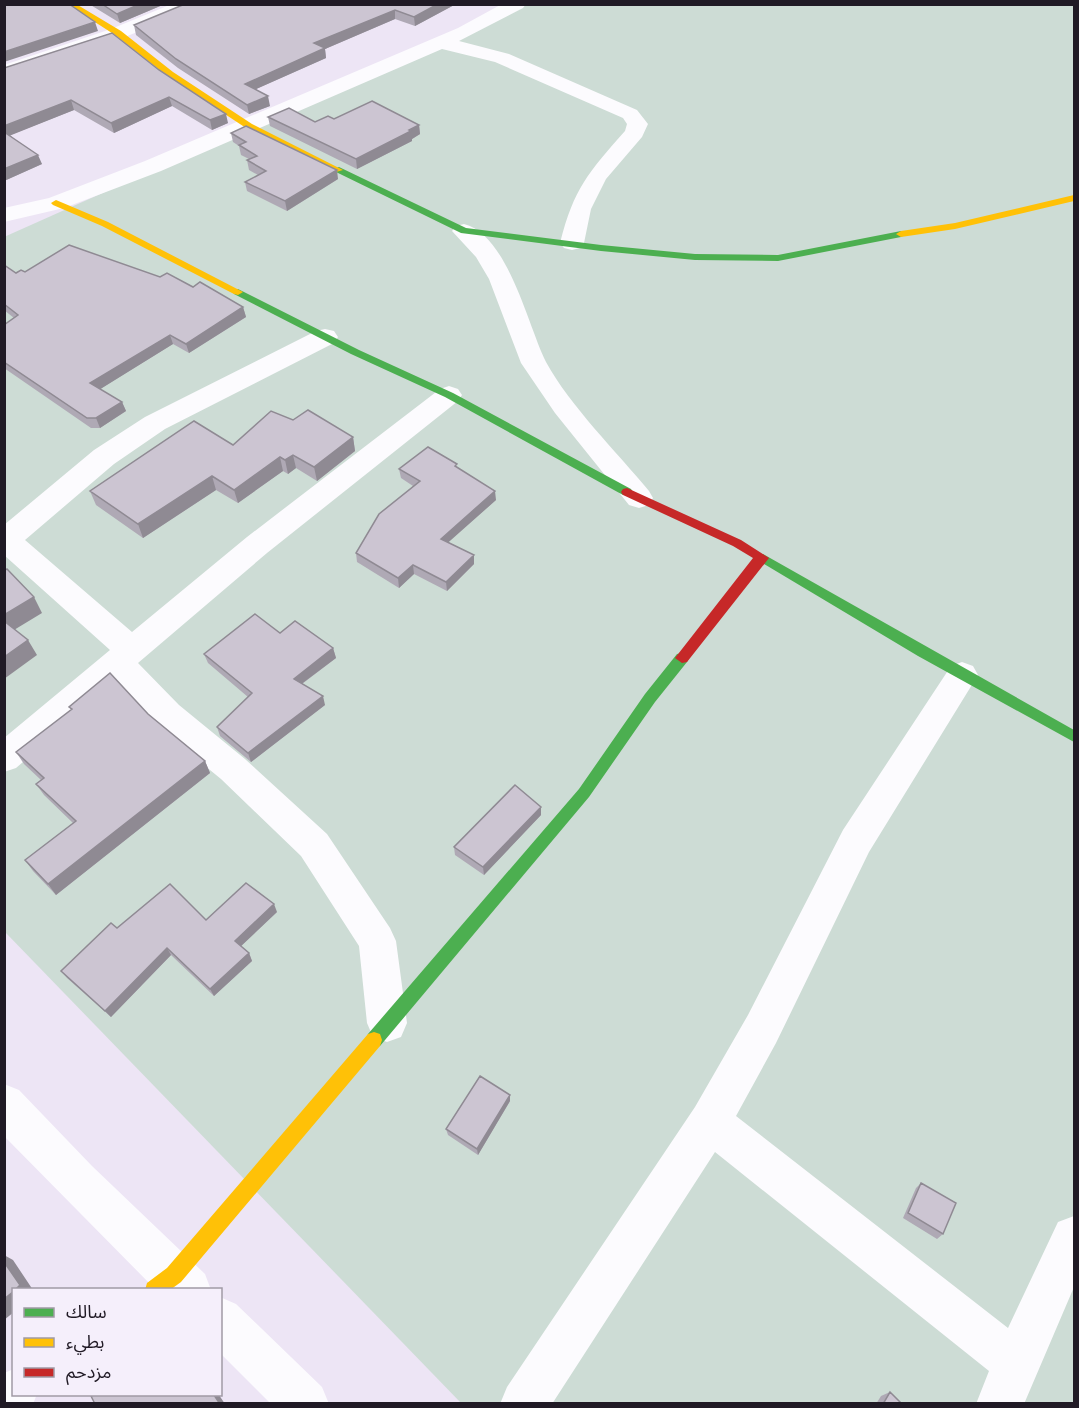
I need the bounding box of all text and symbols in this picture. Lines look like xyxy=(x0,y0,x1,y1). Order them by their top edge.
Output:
legend xyxy=(12,1288,222,1396)
text: سالك xyxy=(66,1301,107,1323)
text: بطيء xyxy=(66,1331,104,1355)
text: مزدحم xyxy=(66,1361,111,1385)

